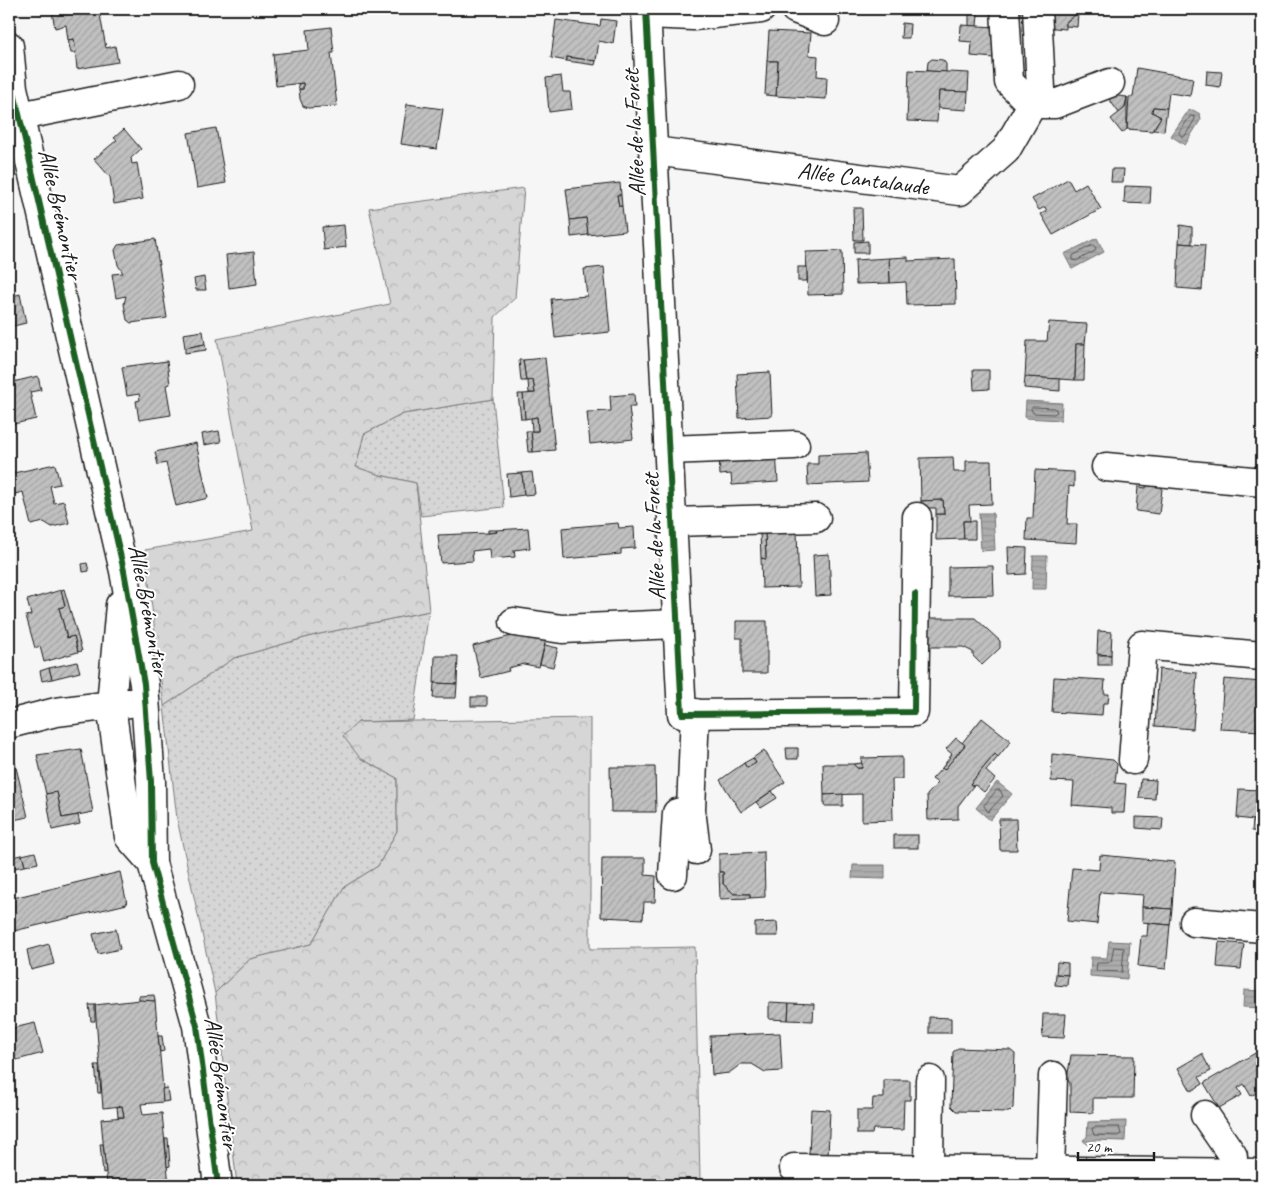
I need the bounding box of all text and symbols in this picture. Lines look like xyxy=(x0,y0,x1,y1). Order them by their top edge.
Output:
street label: Allée de la Forêt xyxy=(616,66,652,197)
street label: Allée Brémontier xyxy=(31,146,91,284)
street label: Allée Cantalaude xyxy=(796,155,933,202)
street label: Allée de la Forêt xyxy=(636,470,672,601)
street label: Allée Brémontier xyxy=(122,542,177,680)
street label: Allée Brémontier xyxy=(198,1015,246,1153)
scale bar xyxy=(1078,1129,1155,1161)
text: 20 m xyxy=(1086,1138,1113,1157)

